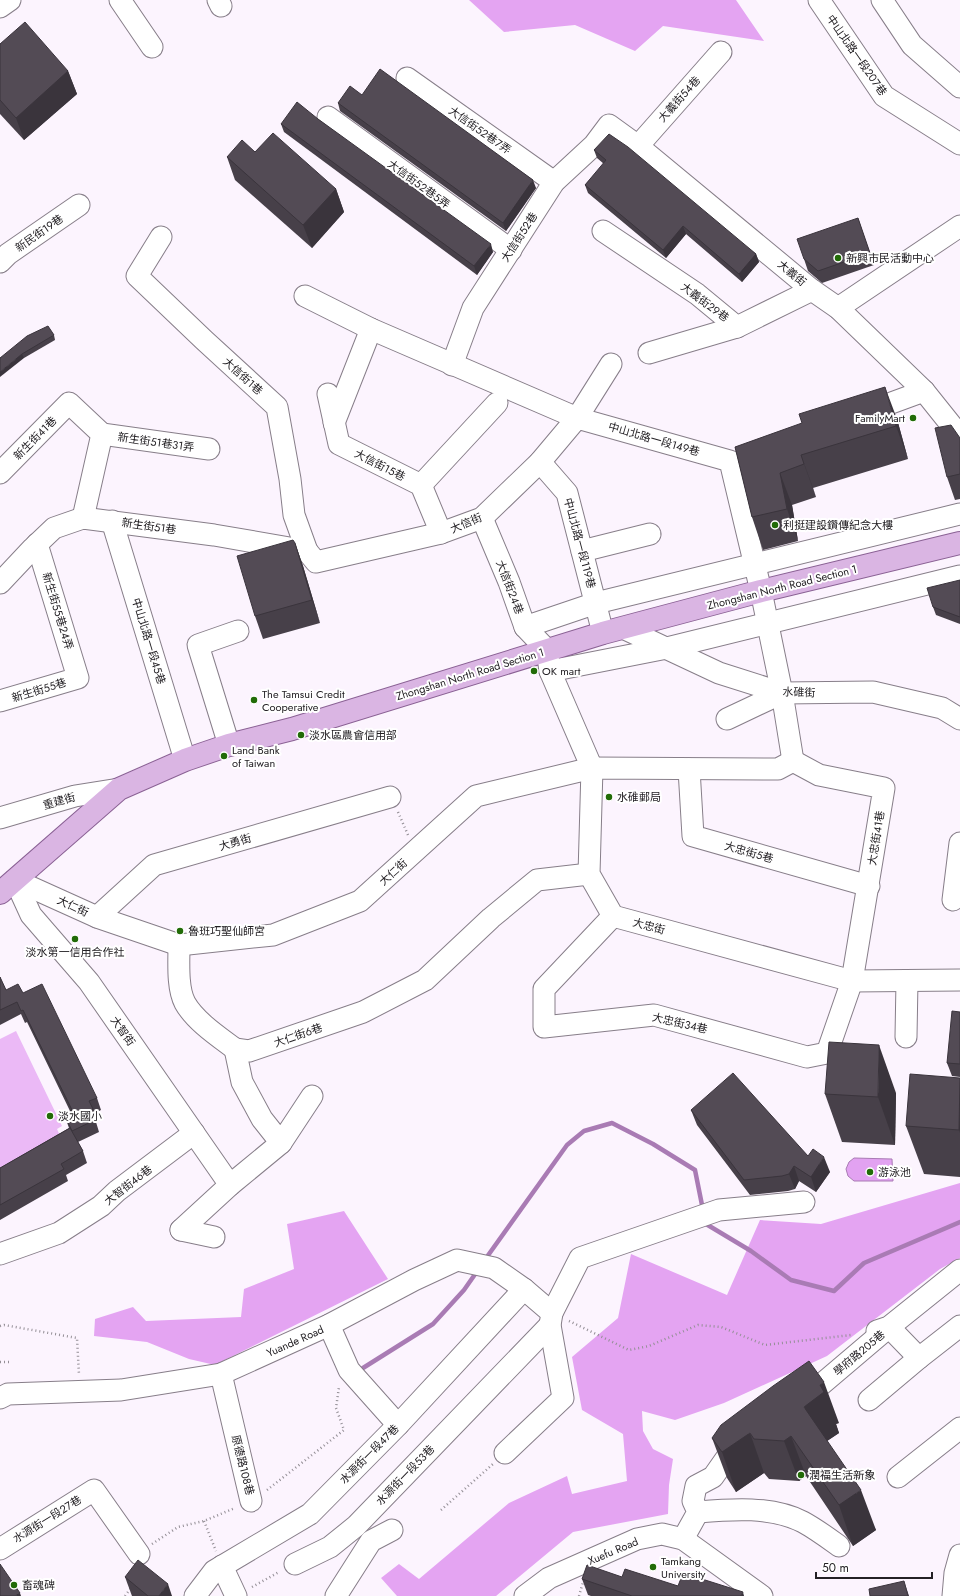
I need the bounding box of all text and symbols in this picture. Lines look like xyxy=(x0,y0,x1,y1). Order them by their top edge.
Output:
street label: 中山北路一段207巷 xyxy=(823,11,891,99)
street label: 大義街54巷 xyxy=(654,73,704,125)
street label: 大信街52巷7弄 xyxy=(445,102,515,158)
street label: 大信街52巷5弄 xyxy=(384,156,454,212)
street label: 大信街52巷 xyxy=(497,209,541,265)
street label: 新民街19巷 xyxy=(12,211,66,255)
place label: 新興市民活動中心 xyxy=(846,250,934,266)
marker: 新興市民活動中心 xyxy=(833,253,843,263)
street label: 大義街 xyxy=(774,256,810,290)
street label: 大義街29巷 xyxy=(678,279,732,325)
street label: 大信街1巷 xyxy=(219,354,267,398)
place label: FamilyMart xyxy=(855,410,905,426)
street label: 新生街41巷 xyxy=(10,413,60,463)
marker: FamilyMart xyxy=(908,413,918,423)
street label: 中山北路一段149巷 xyxy=(606,418,702,460)
street label: 新生街51巷31弄 xyxy=(117,429,195,455)
street label: 大信街15巷 xyxy=(352,445,408,485)
street label: 中山北路一段119巷 xyxy=(560,496,600,590)
street label: 大信街 xyxy=(448,509,484,537)
street label: 新生街51巷 xyxy=(121,514,177,538)
place label: 利挺建設鑽傳紀念大樓 xyxy=(783,517,893,533)
marker: 利挺建設鑽傳紀念大樓 xyxy=(770,520,780,530)
street label: 大信街24巷 xyxy=(492,558,528,616)
street label: Zhongshan North Road Section 1 xyxy=(705,561,859,613)
street label: 新生街55巷24弄 xyxy=(39,570,77,652)
street label: 中山北路一段45巷 xyxy=(128,596,170,686)
street label: Zhongshan North Road Section 1 xyxy=(394,644,546,704)
place label: OK mart xyxy=(542,663,581,679)
marker: OK mart xyxy=(529,666,539,676)
street label: 新生街55巷 xyxy=(10,674,68,706)
street label: 水碓街 xyxy=(782,683,816,701)
place label: The Tamsui Credit Cooperative xyxy=(262,686,345,715)
marker: The Tamsui Credit Cooperative xyxy=(249,695,259,705)
place label: 淡水區農會信用部 xyxy=(309,727,397,743)
marker: 淡水區農會信用部 xyxy=(296,730,306,740)
place label: Land Bank of Taiwan xyxy=(232,742,280,771)
marker: Land Bank of Taiwan xyxy=(219,751,229,761)
street label: 重建街 xyxy=(41,789,77,813)
place label: 水碓郵局 xyxy=(617,789,661,805)
marker: 水碓郵局 xyxy=(604,792,614,802)
street label: 大忠街41巷 xyxy=(864,809,888,867)
street label: 大勇街 xyxy=(217,830,253,854)
street label: 大忠街5巷 xyxy=(723,837,775,867)
street label: 大仁街 xyxy=(375,855,411,889)
street label: 大仁街 xyxy=(55,892,91,920)
street label: 大忠街 xyxy=(631,914,667,938)
place label: 魯班巧聖仙師宮 xyxy=(188,923,265,939)
marker: 魯班巧聖仙師宮 xyxy=(175,926,185,936)
marker: 淡水第一信用合作社 xyxy=(70,934,80,944)
place label: 淡水第一信用合作社 xyxy=(26,944,125,960)
street label: 大忠街34巷 xyxy=(651,1009,709,1037)
street label: 大智街 xyxy=(107,1013,139,1049)
street label: 大仁街6巷 xyxy=(272,1019,324,1051)
place label: 淡水國小 xyxy=(58,1108,102,1124)
marker: 淡水國小 xyxy=(45,1111,55,1121)
street label: 大智街46巷 xyxy=(101,1161,155,1209)
place label: 游泳池 xyxy=(878,1164,911,1180)
marker: 游泳池 xyxy=(865,1167,875,1177)
street label: Yuande Road xyxy=(264,1321,326,1361)
street label: 學府路205巷 xyxy=(830,1327,888,1379)
street label: 水源街一段47巷 xyxy=(336,1421,402,1487)
street label: 原德路108巷 xyxy=(228,1433,258,1497)
street label: 水源街一段53巷 xyxy=(372,1441,438,1509)
place label: 潤福生活新象 xyxy=(809,1467,875,1483)
marker: 潤福生活新象 xyxy=(796,1470,806,1480)
street label: 水源街一段27巷 xyxy=(10,1492,84,1546)
street label: Xuefu Road xyxy=(585,1533,641,1569)
place label: Tamkang University xyxy=(661,1553,706,1582)
scale bar xyxy=(816,1554,932,1580)
text: 50 m xyxy=(822,1559,849,1577)
marker: Tamkang University xyxy=(648,1562,658,1572)
place label: 畜魂碑 xyxy=(22,1577,55,1593)
marker: 畜魂碑 xyxy=(9,1580,19,1590)

